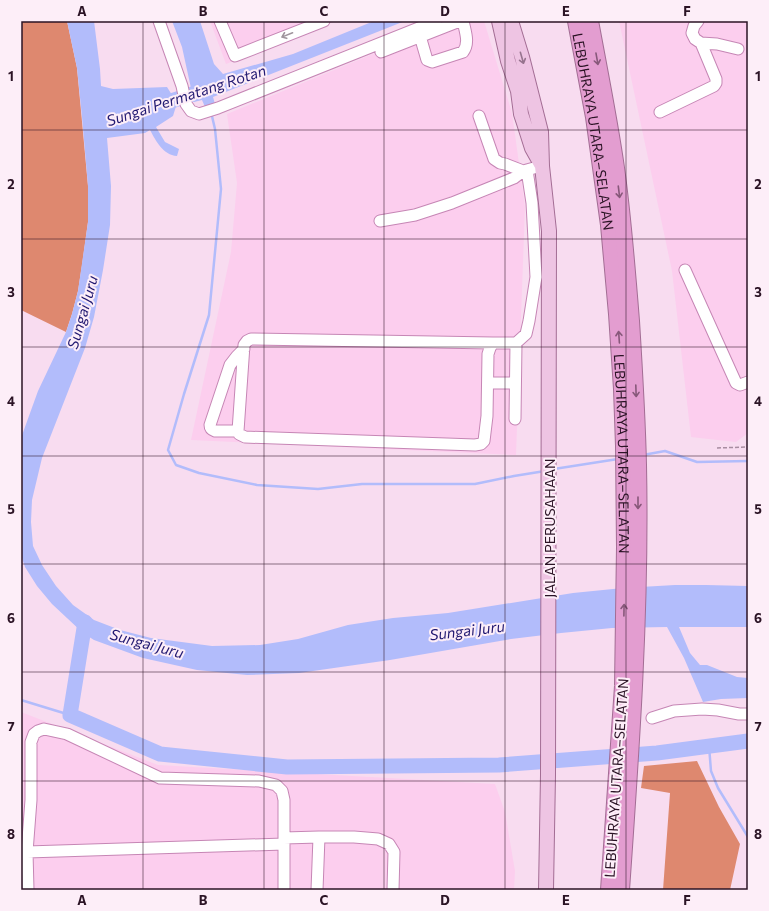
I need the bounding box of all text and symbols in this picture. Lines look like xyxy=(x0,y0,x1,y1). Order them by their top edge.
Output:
text: A xyxy=(77,3,87,19)
text: B xyxy=(199,3,208,19)
text: C xyxy=(320,3,329,19)
text: D xyxy=(440,3,450,19)
text: E xyxy=(562,3,570,19)
text: F xyxy=(683,3,691,19)
street label: LEBUHRAYA UTARA–SELATAN xyxy=(570,31,618,231)
one-way arrow xyxy=(282,32,294,40)
one-way arrow xyxy=(519,52,526,65)
one-way arrow xyxy=(594,52,602,65)
water label: Sungai Permatang Rotan xyxy=(104,61,268,129)
text: 1 xyxy=(8,68,14,84)
text: 1 xyxy=(755,68,761,84)
text: 2 xyxy=(7,176,15,192)
text: 2 xyxy=(754,176,762,192)
one-way arrow xyxy=(615,185,623,198)
water label: Sungai Juru xyxy=(63,273,101,351)
text: 3 xyxy=(7,284,15,300)
text: 3 xyxy=(754,284,762,300)
one-way arrow xyxy=(615,331,622,344)
street label: LEBUHRAYA UTARA–SELATAN xyxy=(611,353,634,554)
one-way arrow xyxy=(632,384,639,397)
text: 4 xyxy=(7,393,15,409)
text: 4 xyxy=(754,393,762,409)
street label: JALAN PERUSAHAAN xyxy=(541,458,558,598)
one-way arrow xyxy=(634,496,642,509)
text: 5 xyxy=(7,501,15,517)
text: 5 xyxy=(754,501,762,517)
one-way arrow xyxy=(620,604,628,617)
text: 6 xyxy=(7,610,15,626)
text: 6 xyxy=(754,610,762,626)
water label: Sungai Juru xyxy=(428,616,506,644)
water label: Sungai Juru xyxy=(108,625,186,662)
street label: LEBUHRAYA UTARA–SELATAN xyxy=(601,678,631,878)
text: 7 xyxy=(7,718,15,734)
text: 7 xyxy=(754,718,762,734)
text: 8 xyxy=(7,826,15,842)
text: 8 xyxy=(754,826,762,842)
text: A xyxy=(77,892,87,908)
text: B xyxy=(199,892,208,908)
text: C xyxy=(320,892,329,908)
text: D xyxy=(440,892,450,908)
text: E xyxy=(562,892,570,908)
text: F xyxy=(683,892,691,908)

